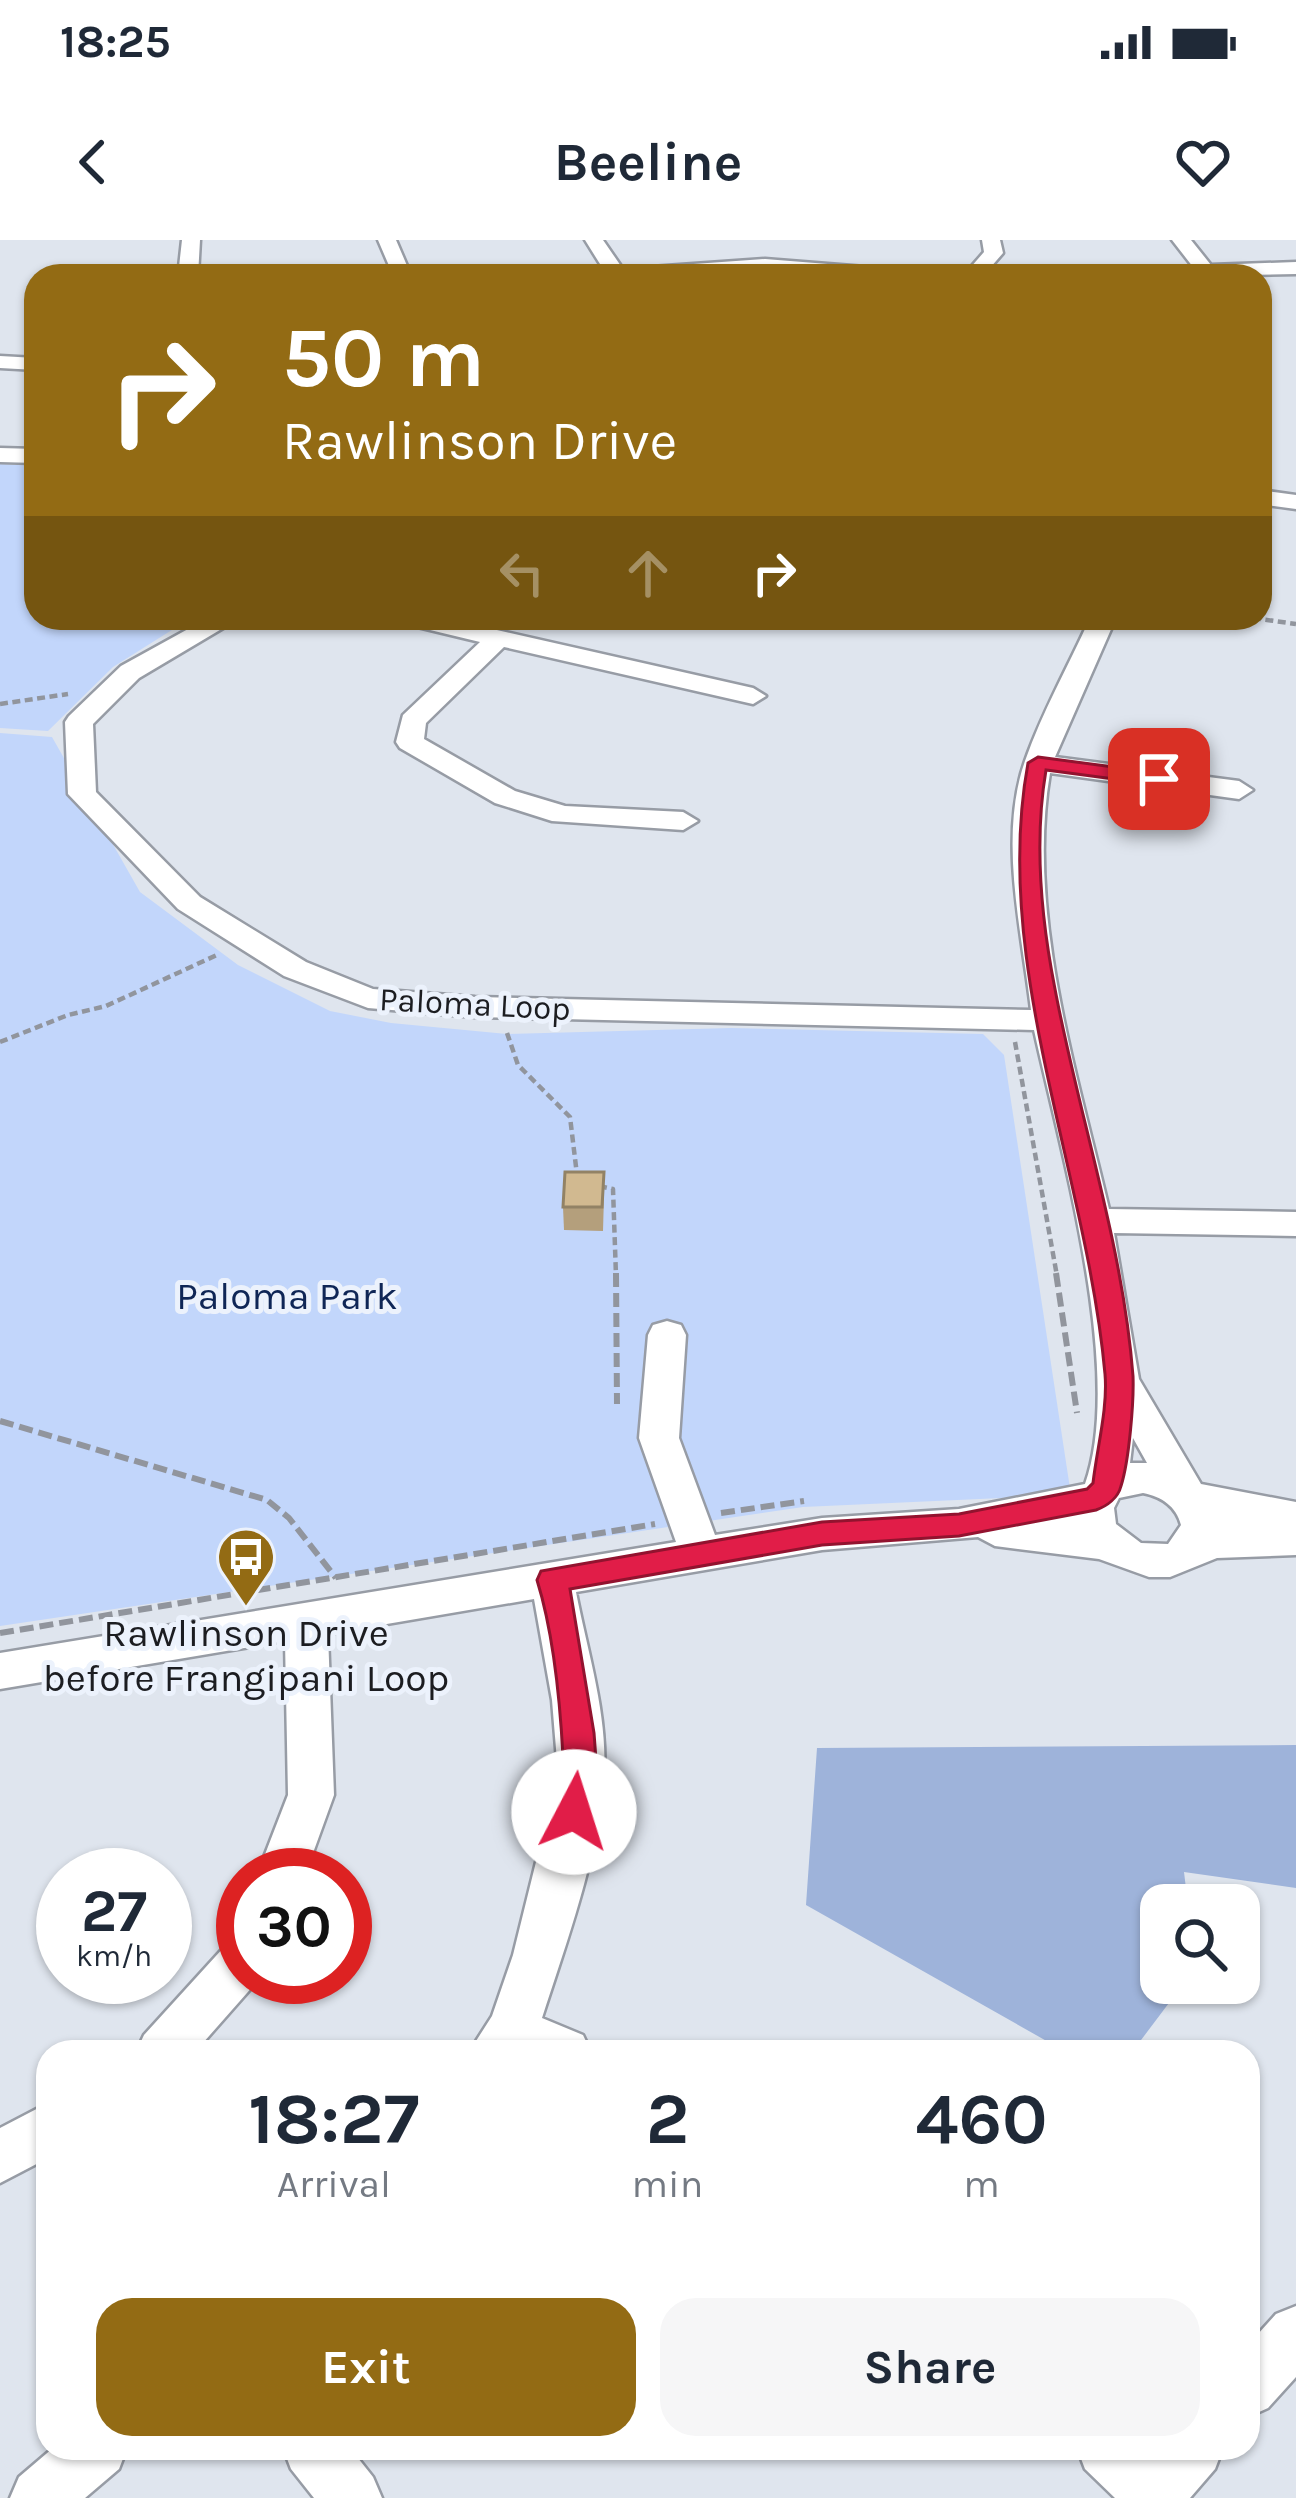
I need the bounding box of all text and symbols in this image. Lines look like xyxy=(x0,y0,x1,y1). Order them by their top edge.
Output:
text: 18:25 xyxy=(60,16,171,68)
icon: back xyxy=(60,129,126,195)
icon: heart xyxy=(1170,129,1236,195)
text: Beeline xyxy=(554,130,742,194)
text: 50 m xyxy=(282,309,485,407)
icon: right xyxy=(84,312,240,468)
text: Rawlinson Drive xyxy=(282,409,677,473)
icon: left xyxy=(489,540,555,606)
icon: ahead xyxy=(615,540,681,606)
icon: right xyxy=(741,540,807,606)
pin xyxy=(1108,728,1210,830)
icon: arrive xyxy=(1126,746,1192,812)
street label: Paloma Loop xyxy=(378,980,571,1028)
park label: Paloma Park xyxy=(176,1273,398,1319)
bus stop icon: Rawlinson Drive before Frangipani Loop xyxy=(215,1526,277,1608)
place label: Rawlinson Drive before Frangipani Loop xyxy=(43,1610,449,1701)
position arrow xyxy=(511,1749,637,1875)
speed limit sign: 30 xyxy=(216,1848,372,2004)
text: 27 xyxy=(81,1876,147,1946)
map controls xyxy=(1140,1884,1260,2004)
button: search xyxy=(1140,1884,1260,2004)
text: km/h xyxy=(76,1938,152,1974)
text: 18:27 xyxy=(248,2077,419,2161)
text: 2 xyxy=(646,2077,689,2161)
text: 460 xyxy=(916,2077,1048,2161)
text: Arrival xyxy=(277,2161,391,2207)
text: min xyxy=(632,2161,703,2207)
text: m xyxy=(963,2161,1000,2207)
button: Exit xyxy=(96,2298,636,2436)
button: Share xyxy=(660,2298,1200,2436)

